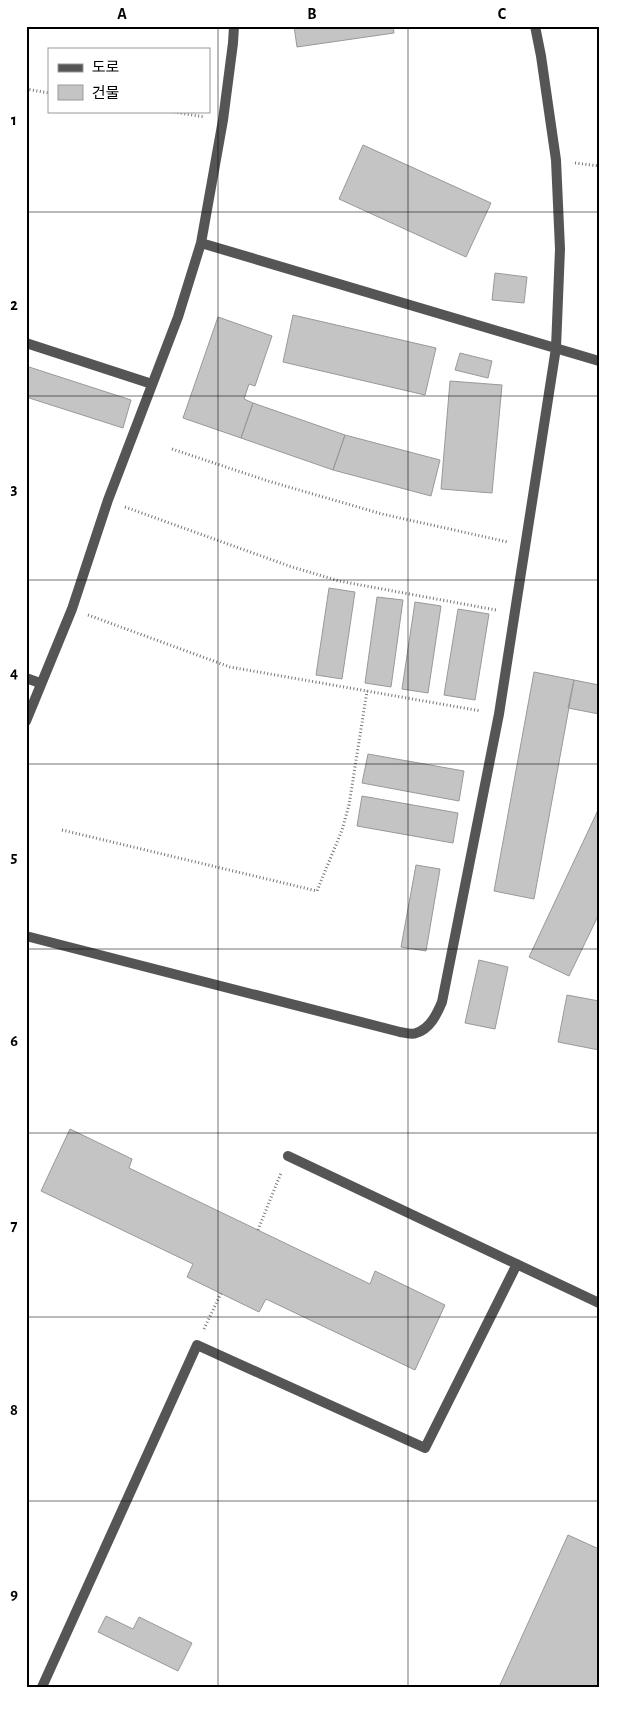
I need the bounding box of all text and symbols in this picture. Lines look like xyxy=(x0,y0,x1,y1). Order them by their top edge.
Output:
text: A xyxy=(117,6,127,22)
text: B xyxy=(307,6,317,22)
text: C xyxy=(498,6,507,22)
legend xyxy=(48,48,210,112)
text: 도로 xyxy=(92,60,120,75)
text: 건물 xyxy=(92,85,120,101)
text: 1 xyxy=(11,112,17,128)
text: 2 xyxy=(10,297,18,313)
text: 3 xyxy=(11,481,18,497)
text: 4 xyxy=(10,665,18,681)
text: 5 xyxy=(11,849,18,865)
text: 6 xyxy=(10,1033,18,1049)
text: 7 xyxy=(11,1218,18,1234)
text: 8 xyxy=(10,1402,18,1418)
text: 9 xyxy=(10,1586,18,1602)

